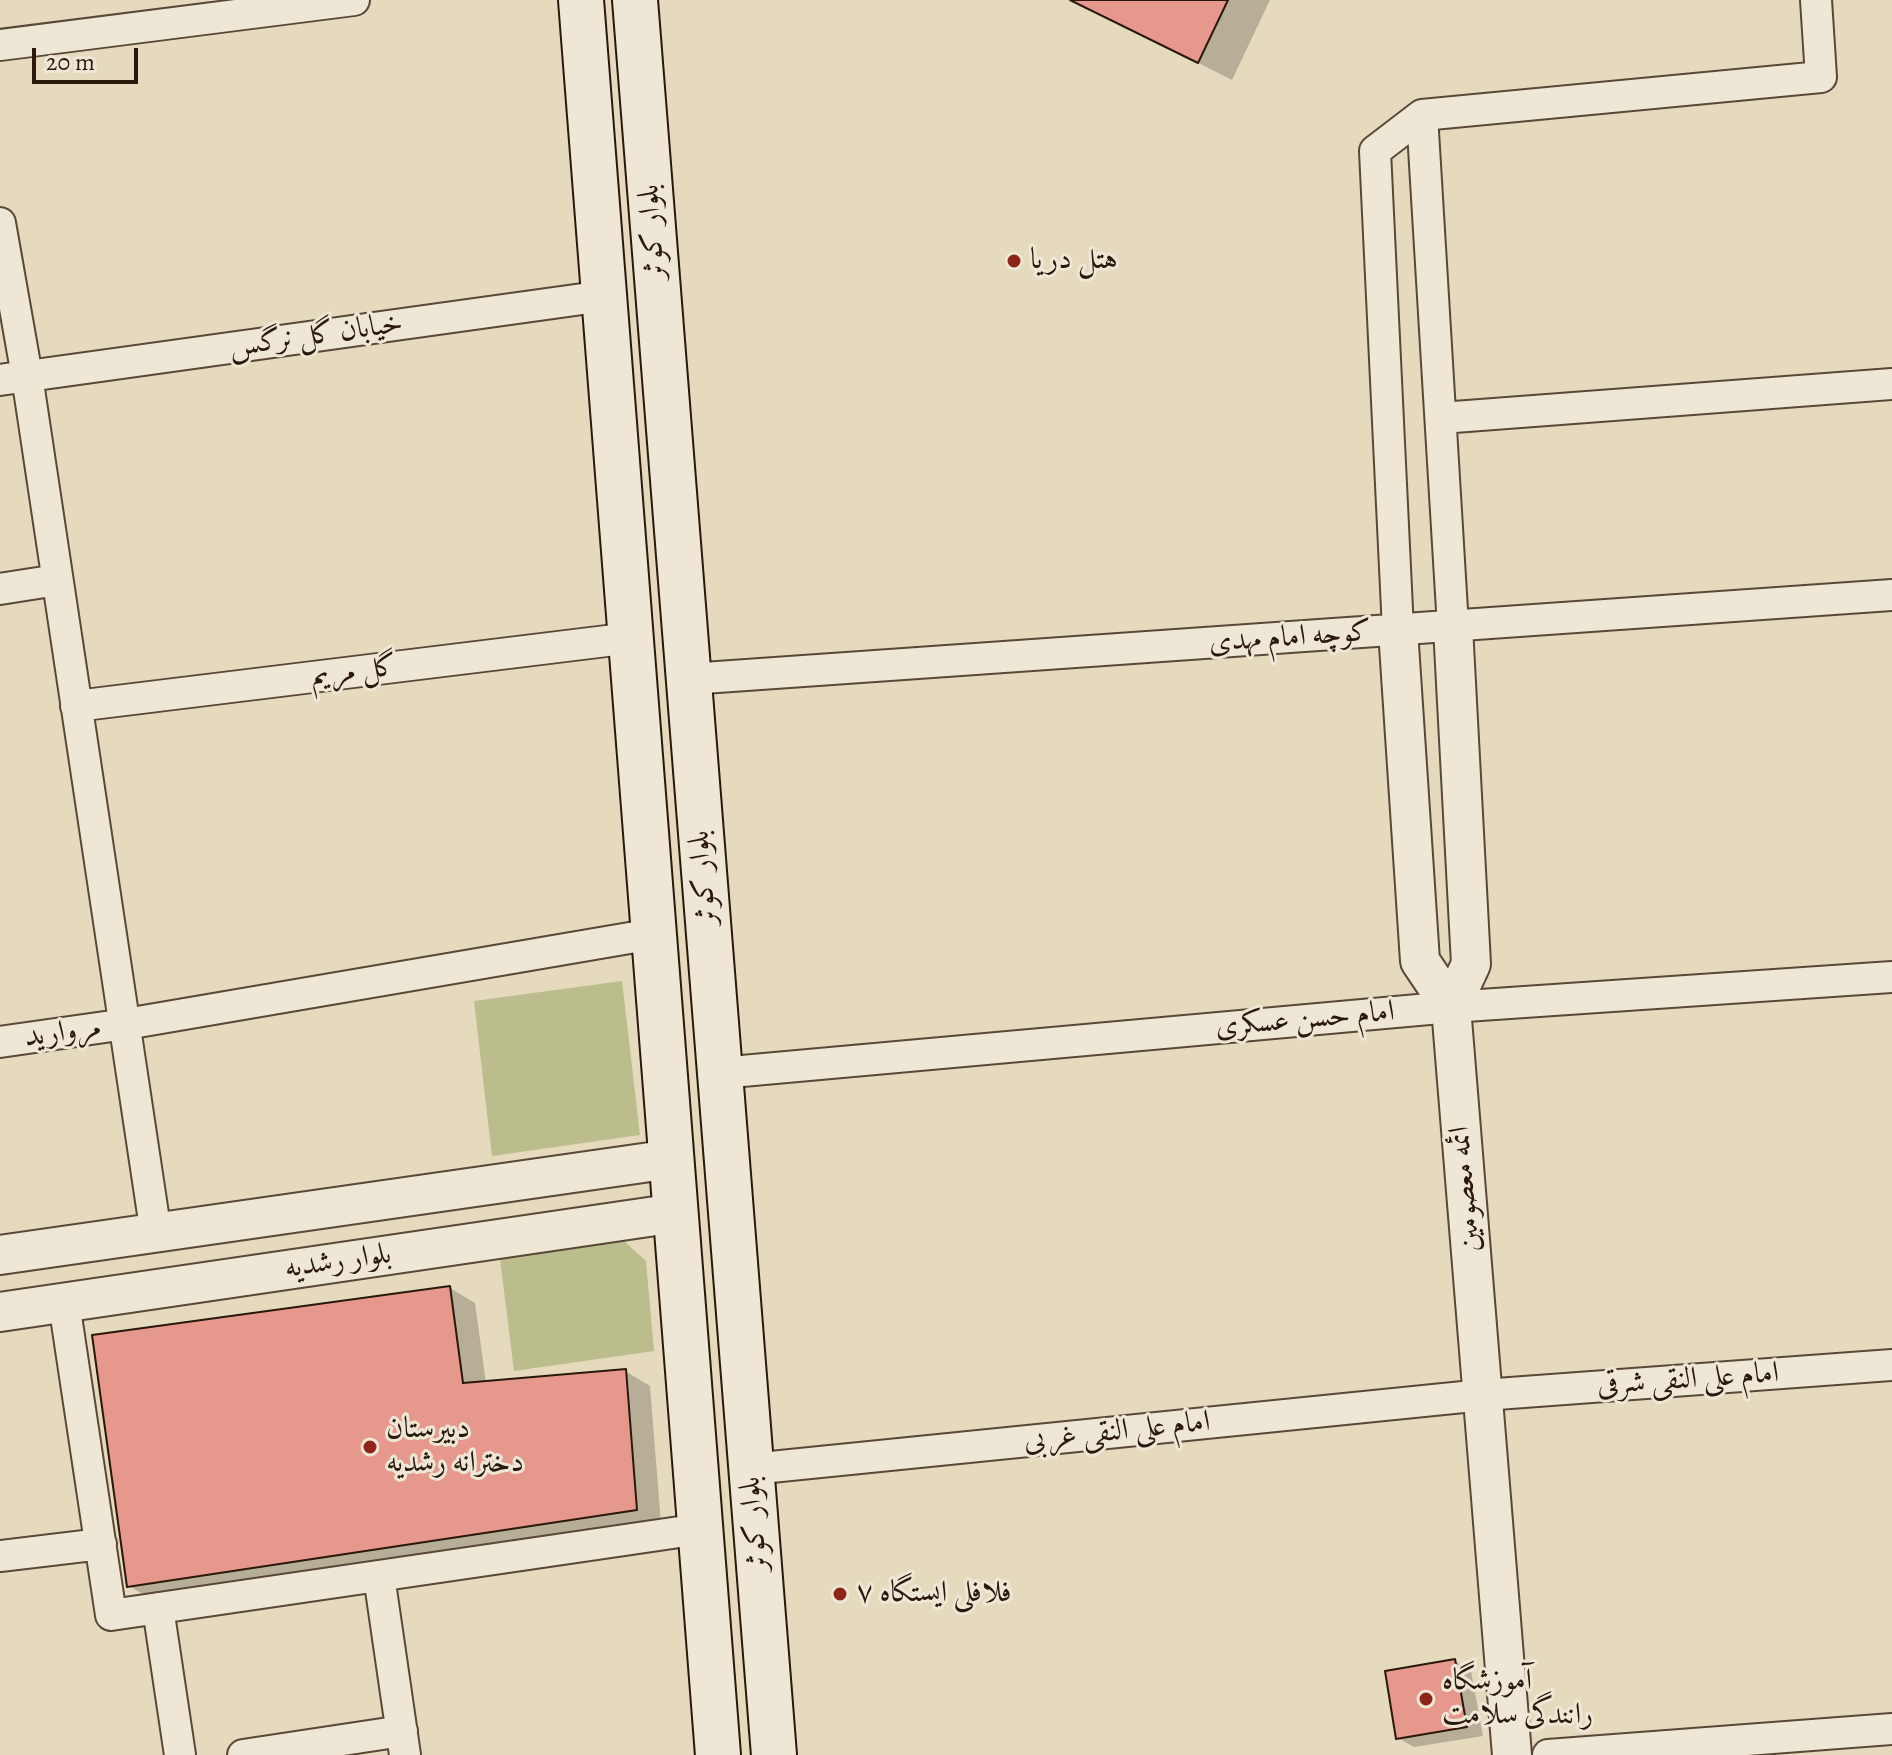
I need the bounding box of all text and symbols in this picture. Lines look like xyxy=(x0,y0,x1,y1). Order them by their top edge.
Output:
scale bar xyxy=(36,32,142,82)
text: 20 m xyxy=(46,46,95,78)
street label: بلوار کوثر xyxy=(632,183,674,281)
place label: هتل دریا xyxy=(1030,243,1118,279)
marker: هتل دریا xyxy=(1005,252,1023,270)
street label: خیابان گل نرگس xyxy=(227,306,405,366)
street label: کوچه امام مهدی xyxy=(1207,614,1373,662)
street label: گل مریم xyxy=(309,649,399,695)
street label: بلوار کوثر xyxy=(682,829,726,927)
street label: امام حسن عسکری xyxy=(1214,994,1396,1046)
street label: مروارید xyxy=(22,1010,104,1056)
street label: ائمه معصومین xyxy=(1443,1125,1489,1253)
street label: بلوار رشدیه xyxy=(282,1237,394,1287)
street label: امام علی النقی شرقی xyxy=(1596,1356,1780,1404)
street label: امام علی النقی غربی xyxy=(1022,1404,1212,1460)
place label: دبیرستان دخترانه رشدیه xyxy=(386,1412,524,1482)
marker: دبیرستان دخترانه رشدیه xyxy=(361,1438,379,1456)
street label: بلوار کوثر xyxy=(733,1475,777,1573)
place label: فلافلی ایستگاه ۷ xyxy=(856,1576,1011,1612)
marker: فلافلی ایستگاه ۷ xyxy=(831,1585,849,1603)
place label: آموزشگاه رانندگی سلامت xyxy=(1442,1664,1593,1734)
marker: آموزشگاه رانندگی سلامت xyxy=(1417,1690,1435,1708)

